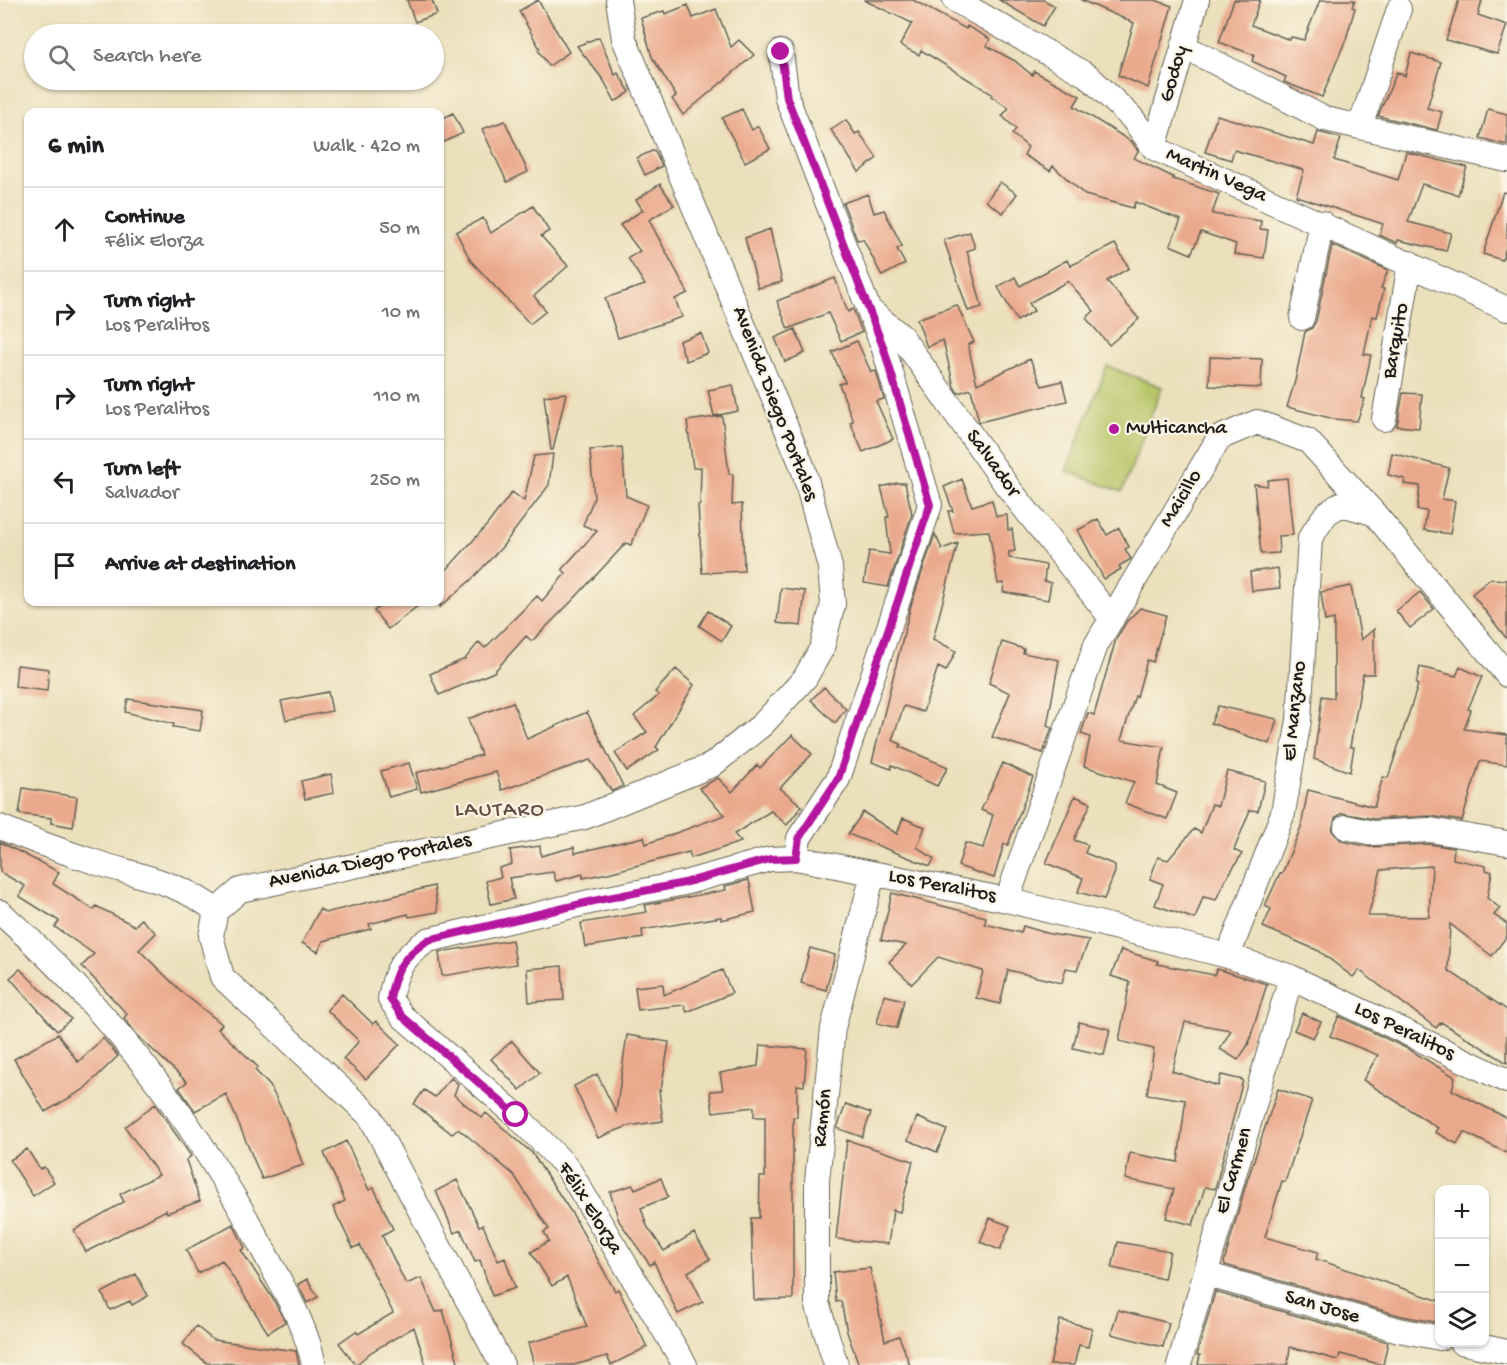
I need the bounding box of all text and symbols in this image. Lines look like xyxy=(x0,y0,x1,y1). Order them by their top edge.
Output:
search box xyxy=(24,24,444,90)
route end xyxy=(767,38,793,64)
icon: search xyxy=(45,41,78,74)
street label: Godoy xyxy=(1155,43,1195,105)
text: Search here xyxy=(93,44,201,70)
text: 6 min xyxy=(48,132,104,163)
text: Walk · 420 m xyxy=(313,136,420,159)
street label: Martin Vega xyxy=(1162,143,1272,210)
text: Continue xyxy=(105,205,185,231)
icon: ahead xyxy=(48,213,81,246)
text: 50 m xyxy=(379,218,420,241)
text: Félix Elorza xyxy=(105,231,204,254)
text: Turn right xyxy=(105,289,193,315)
icon: right xyxy=(48,297,81,330)
street label: Barquito xyxy=(1378,301,1416,382)
text: 10 m xyxy=(382,302,420,325)
street label: Avenida Diego Portales xyxy=(725,303,823,506)
text: Los Peralitos xyxy=(105,315,209,338)
text: Turn right xyxy=(105,373,193,399)
icon: right xyxy=(48,381,81,414)
text: 110 m xyxy=(374,386,420,409)
text: Los Peralitos xyxy=(105,399,209,422)
place label: Multicancha xyxy=(1126,417,1228,442)
marker: Multicancha xyxy=(1107,422,1121,436)
street label: Salvador xyxy=(959,425,1026,504)
text: Turn left xyxy=(105,457,179,483)
icon: left xyxy=(48,465,81,498)
street label: Maicillo xyxy=(1155,466,1209,532)
text: 250 m xyxy=(369,470,420,493)
text: Salvador xyxy=(105,483,179,506)
icon: arrive xyxy=(48,549,81,582)
text: Arrive at destination xyxy=(105,552,295,578)
street label: El Manzano xyxy=(1278,660,1314,762)
district label: LAUTARO xyxy=(455,798,545,824)
street label: Avenida Diego Portales xyxy=(267,828,475,896)
street label: Los Peralitos xyxy=(886,864,999,910)
street label: Los Peralitos xyxy=(1349,997,1460,1068)
street label: Ramón xyxy=(809,1088,839,1148)
route start xyxy=(502,1101,528,1127)
street label: El Carmen xyxy=(1211,1125,1259,1217)
street label: Félix Elorza xyxy=(550,1158,628,1261)
map controls xyxy=(1435,1185,1489,1347)
button: + xyxy=(1435,1185,1489,1239)
button: − xyxy=(1435,1239,1489,1293)
street label: San Jose xyxy=(1282,1285,1364,1331)
button: layers xyxy=(1435,1293,1489,1347)

